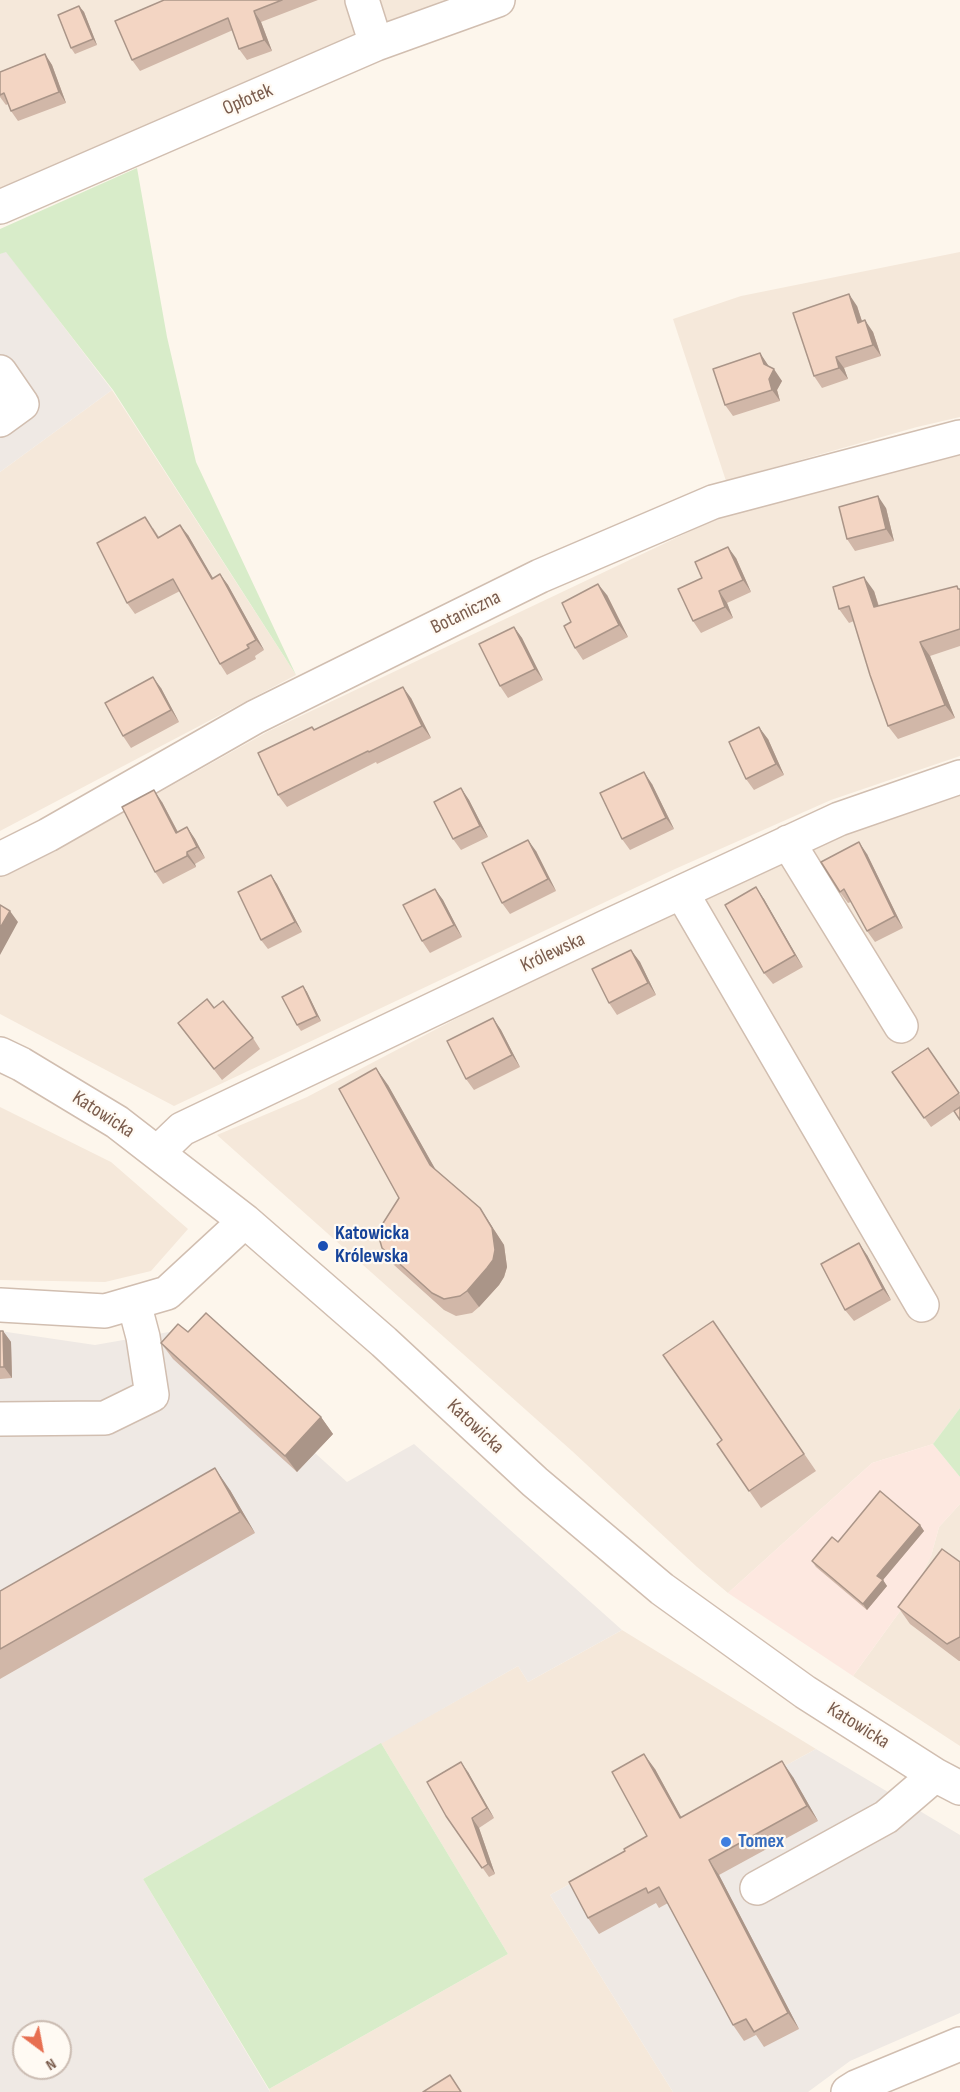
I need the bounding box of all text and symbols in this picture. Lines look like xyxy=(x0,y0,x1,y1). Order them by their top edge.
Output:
street label: Opłotek xyxy=(219,79,277,121)
street label: Botaniczna xyxy=(427,586,505,640)
street label: Królewska xyxy=(517,928,589,978)
street label: Katowicka xyxy=(67,1086,139,1144)
place label: Katowicka Królewska xyxy=(335,1222,409,1269)
marker: Katowicka Królewska xyxy=(316,1239,330,1253)
street label: Katowicka xyxy=(442,1395,508,1459)
street label: Katowicka xyxy=(822,1698,894,1754)
place label: Tomex xyxy=(738,1830,784,1854)
marker: Tomex xyxy=(719,1835,733,1849)
north arrow xyxy=(12,2020,72,2080)
text: N xyxy=(42,2054,59,2074)

